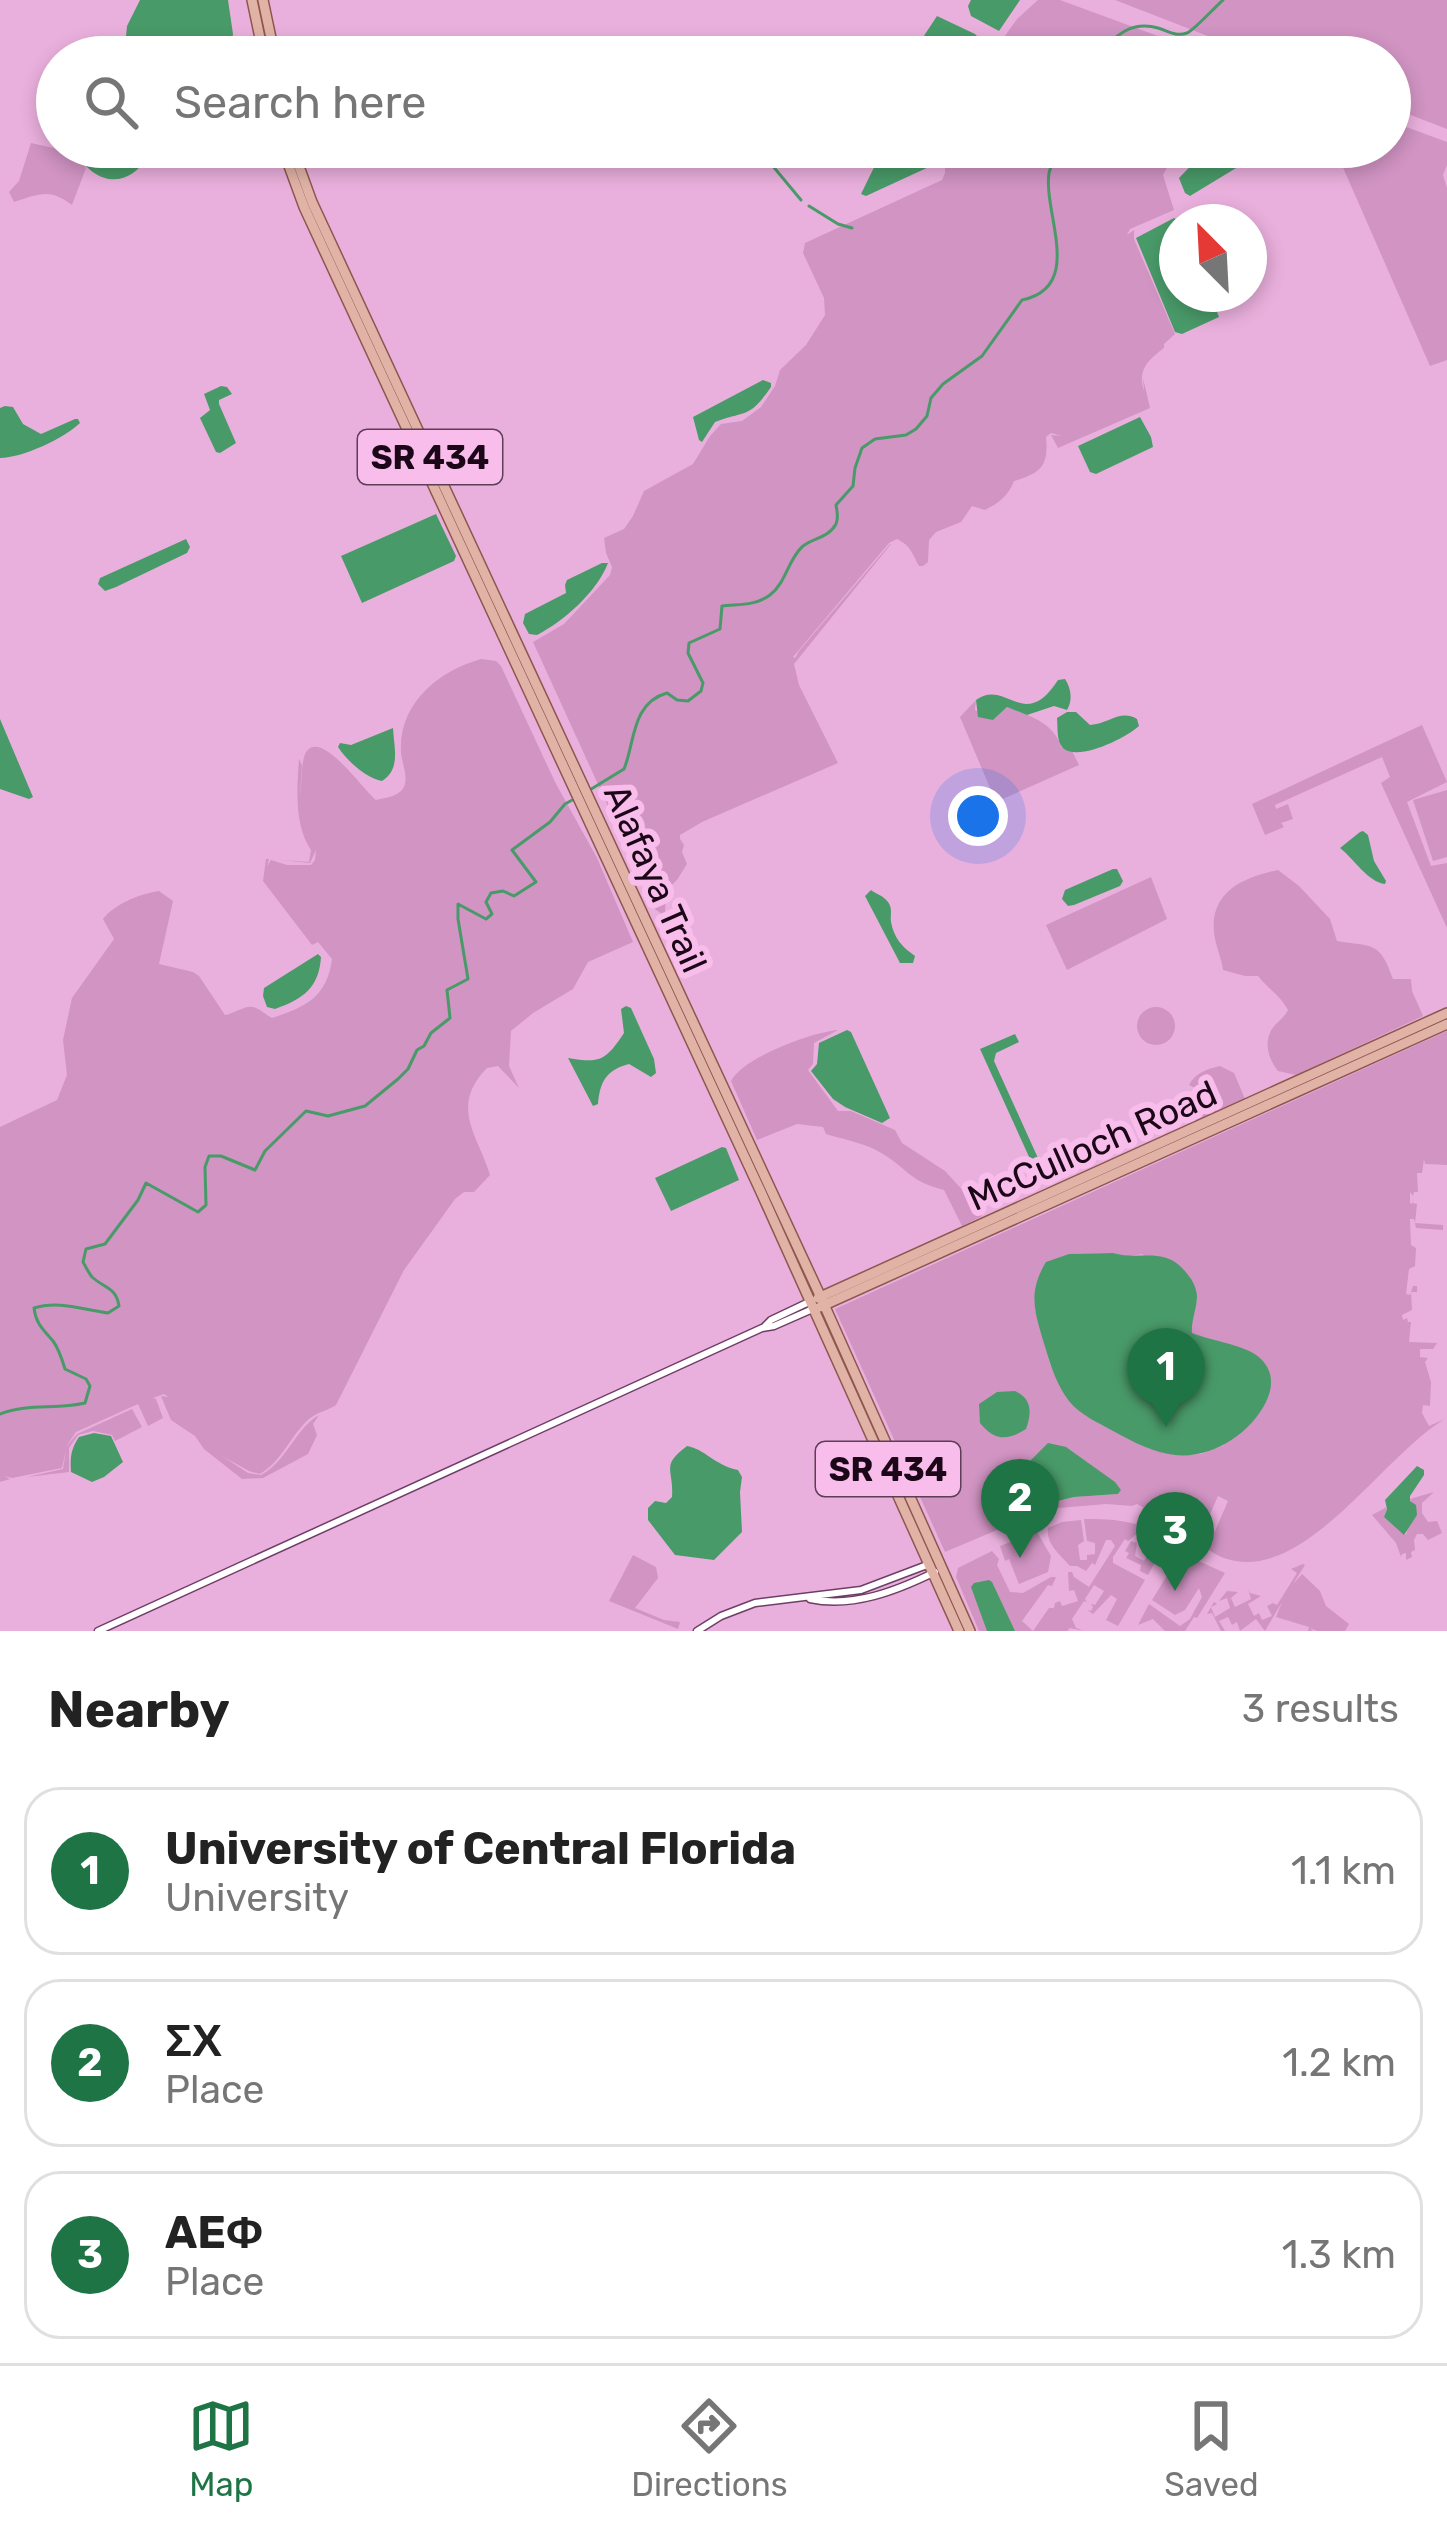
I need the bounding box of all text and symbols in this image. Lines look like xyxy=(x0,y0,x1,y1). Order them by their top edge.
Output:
search box xyxy=(36,36,1411,168)
icon: search xyxy=(78,69,144,135)
text: Search here xyxy=(174,76,426,129)
north arrow xyxy=(1159,204,1267,312)
road number: SR 434 xyxy=(358,430,502,484)
street label: Alafaya Trail xyxy=(595,778,716,979)
your location xyxy=(948,786,1008,846)
street label: McCulloch Road xyxy=(961,1071,1223,1220)
pin: 1 xyxy=(1127,1328,1205,1427)
road number: SR 434 xyxy=(816,1442,960,1496)
pin: 2 xyxy=(981,1459,1059,1558)
pin: 3 xyxy=(1136,1492,1214,1591)
text: Nearby xyxy=(48,1679,230,1740)
text: 3 results xyxy=(1242,1686,1399,1732)
text: University of Central Florida xyxy=(165,1822,796,1875)
text: 1 xyxy=(80,1848,100,1894)
text: 1.1 km xyxy=(1291,1848,1396,1894)
text: University xyxy=(165,1875,349,1921)
text: ΣΧ xyxy=(165,2014,222,2067)
text: 2 xyxy=(77,2040,103,2086)
text: 1.2 km xyxy=(1282,2040,1396,2086)
text: Place xyxy=(165,2067,264,2113)
text: AEΦ xyxy=(165,2206,263,2259)
text: 3 xyxy=(77,2232,103,2278)
text: 1.3 km xyxy=(1282,2232,1396,2278)
text: Place xyxy=(165,2259,264,2305)
tab: Map xyxy=(188,2393,254,2504)
tab: Directions xyxy=(631,2393,788,2504)
tab: Saved xyxy=(1164,2393,1259,2504)

